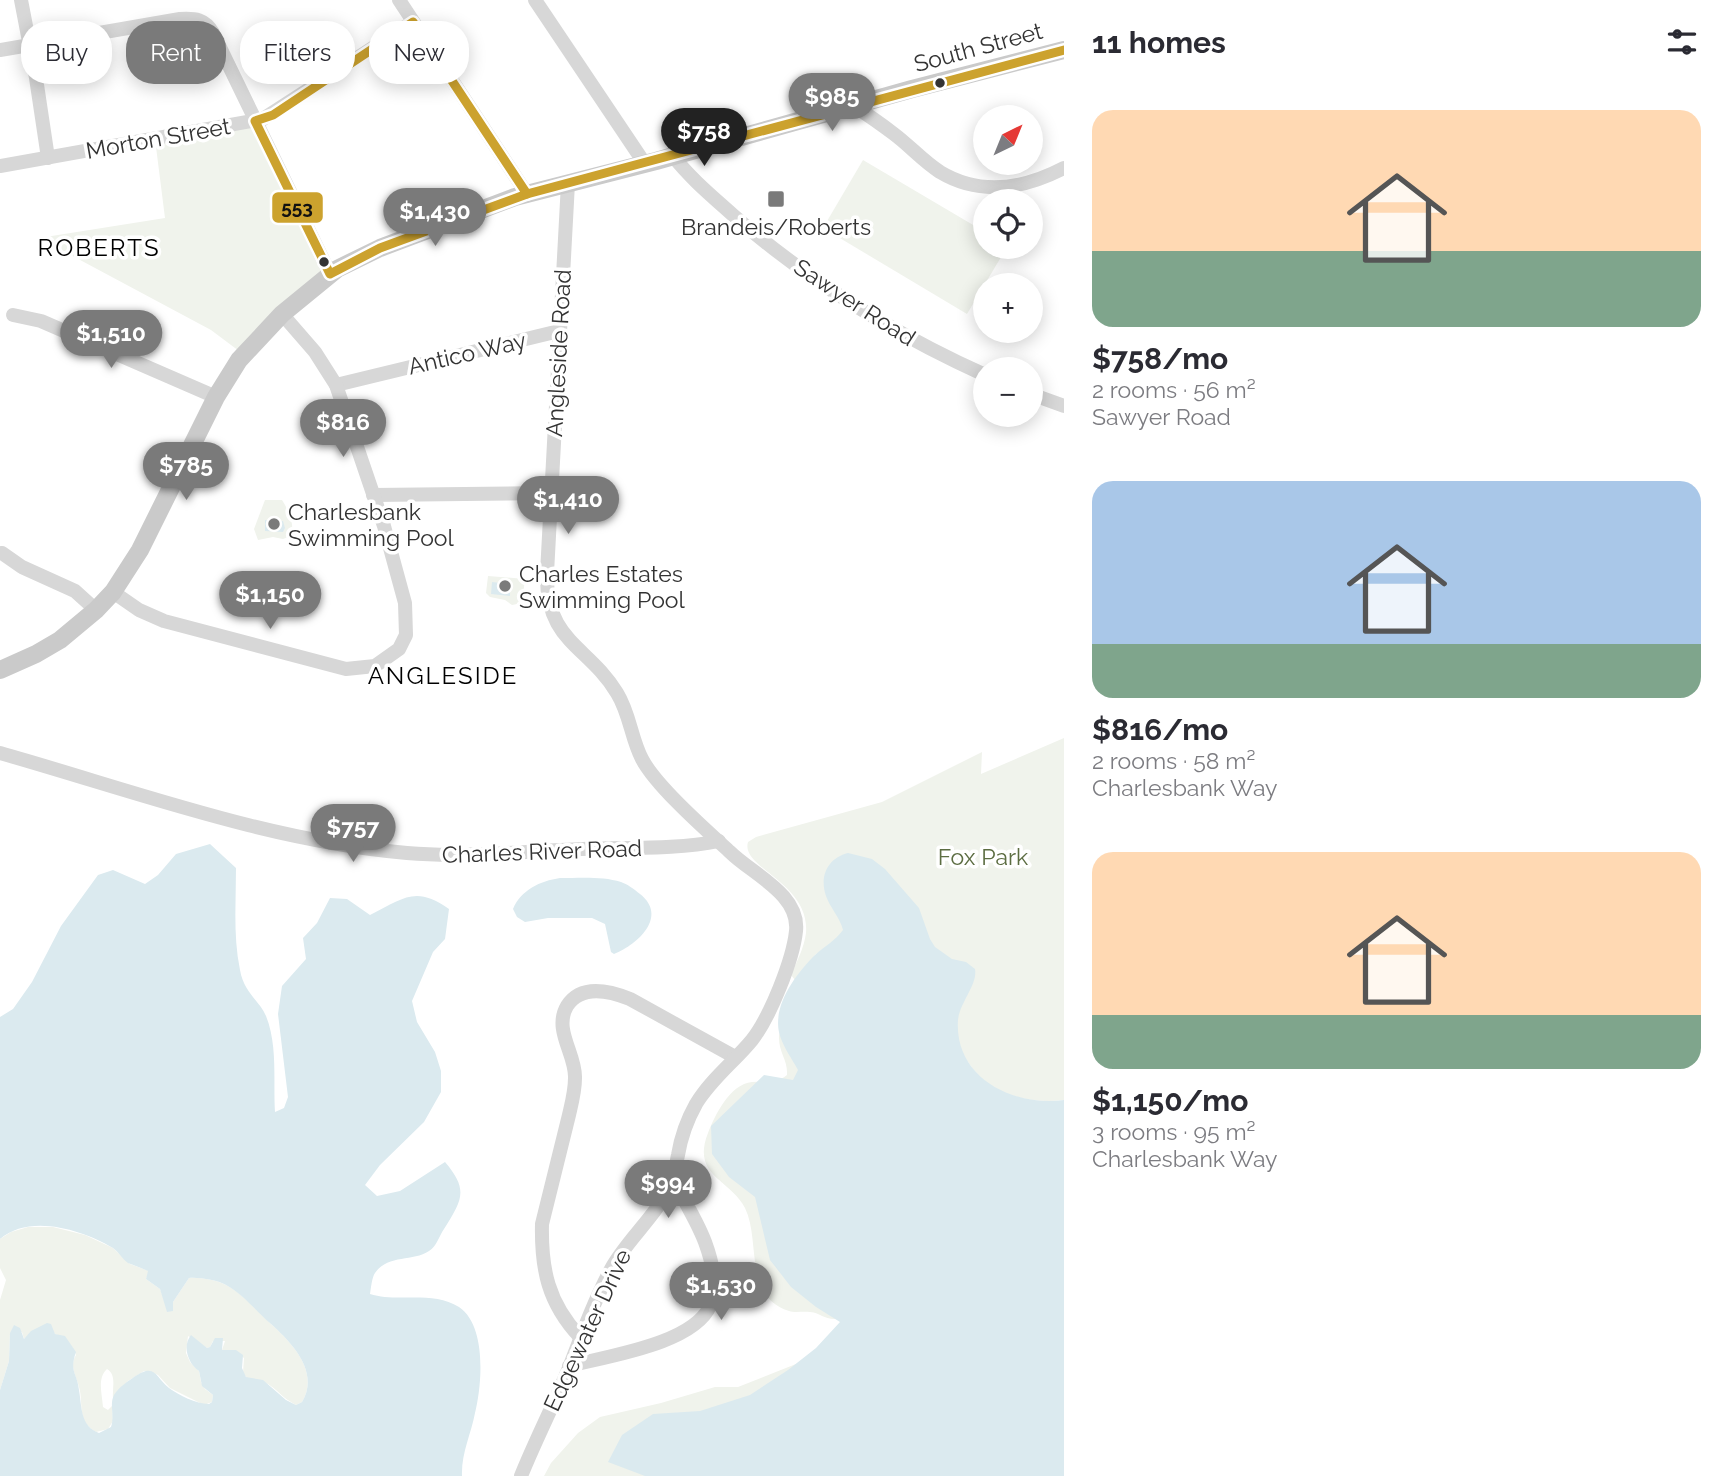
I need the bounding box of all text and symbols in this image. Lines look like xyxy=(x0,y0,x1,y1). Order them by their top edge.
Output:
street label: South Street xyxy=(911,17,1046,77)
chip: Buy xyxy=(21,21,112,84)
chip: Rent xyxy=(126,21,226,84)
chip: Filters xyxy=(240,21,355,84)
chip: New xyxy=(369,21,469,84)
icon: filters xyxy=(1663,23,1701,61)
text: 11 homes xyxy=(1092,25,1226,60)
pin: $985 xyxy=(791,74,873,133)
unlabelled marker xyxy=(933,76,947,90)
text: $985 xyxy=(805,82,859,109)
north arrow xyxy=(973,105,1043,175)
map controls xyxy=(973,105,1043,427)
pin: $758 xyxy=(663,108,745,168)
street label: Morton Street xyxy=(84,112,233,164)
text: $758 xyxy=(677,117,731,144)
icon: home xyxy=(1334,155,1460,281)
pin: $1,430 xyxy=(378,188,492,248)
marker: Brandeis/Roberts xyxy=(766,189,786,209)
button: locate xyxy=(973,189,1043,259)
line badge: 553 xyxy=(271,191,324,224)
text: 553 xyxy=(281,196,313,218)
text: $1,430 xyxy=(399,197,471,224)
place label: Brandeis/Roberts xyxy=(681,213,871,240)
district label: ROBERTS xyxy=(38,233,161,262)
street label: Sawyer Road xyxy=(789,253,921,351)
unlabelled marker xyxy=(317,255,331,269)
street label: Angleside Road xyxy=(540,268,576,438)
button: + xyxy=(973,273,1043,343)
pin: $1,510 xyxy=(54,310,168,370)
text: $1,510 xyxy=(76,319,146,346)
street label: Antico Way xyxy=(405,326,529,380)
text: $758/mo xyxy=(1092,341,1228,376)
button: − xyxy=(973,357,1043,427)
text: 2 rooms · 56 m² xyxy=(1092,376,1256,403)
pin: $816 xyxy=(302,400,384,459)
text: Sawyer Road xyxy=(1092,403,1231,430)
text: $816 xyxy=(316,408,370,435)
pin: $785 xyxy=(145,442,227,502)
text: $785 xyxy=(159,451,213,478)
pin: $1,410 xyxy=(511,476,625,536)
text: $1,410 xyxy=(533,485,603,512)
place label: Charlesbank Swimming Pool xyxy=(288,498,455,551)
marker: Charlesbank Swimming Pool xyxy=(266,516,282,532)
icon: home xyxy=(1334,526,1460,652)
place label: Charles Estates Swimming Pool xyxy=(519,560,686,613)
pin: $1,150 xyxy=(213,572,327,631)
marker: Charles Estates Swimming Pool xyxy=(497,578,513,594)
text: $1,150 xyxy=(235,580,305,607)
district label: ANGLESIDE xyxy=(368,661,518,690)
text: $816/mo xyxy=(1092,712,1228,747)
text: 2 rooms · 58 m² xyxy=(1092,747,1255,774)
text: Charlesbank Way xyxy=(1092,774,1278,801)
pin: $757 xyxy=(312,804,394,864)
text: $757 xyxy=(327,813,379,840)
street label: Charles River Road xyxy=(441,834,643,868)
park label: Fox Park xyxy=(938,843,1028,870)
icon: home xyxy=(1334,897,1460,1023)
text: $1,150/mo xyxy=(1092,1083,1248,1118)
text: 3 rooms · 95 m² xyxy=(1092,1118,1255,1145)
text: Charlesbank Way xyxy=(1092,1145,1278,1172)
pin: $994 xyxy=(627,1160,709,1220)
text: $994 xyxy=(641,1169,695,1196)
street label: Edgewater Drive xyxy=(538,1245,636,1415)
pin: $1,530 xyxy=(664,1262,778,1322)
text: $1,530 xyxy=(686,1271,756,1298)

